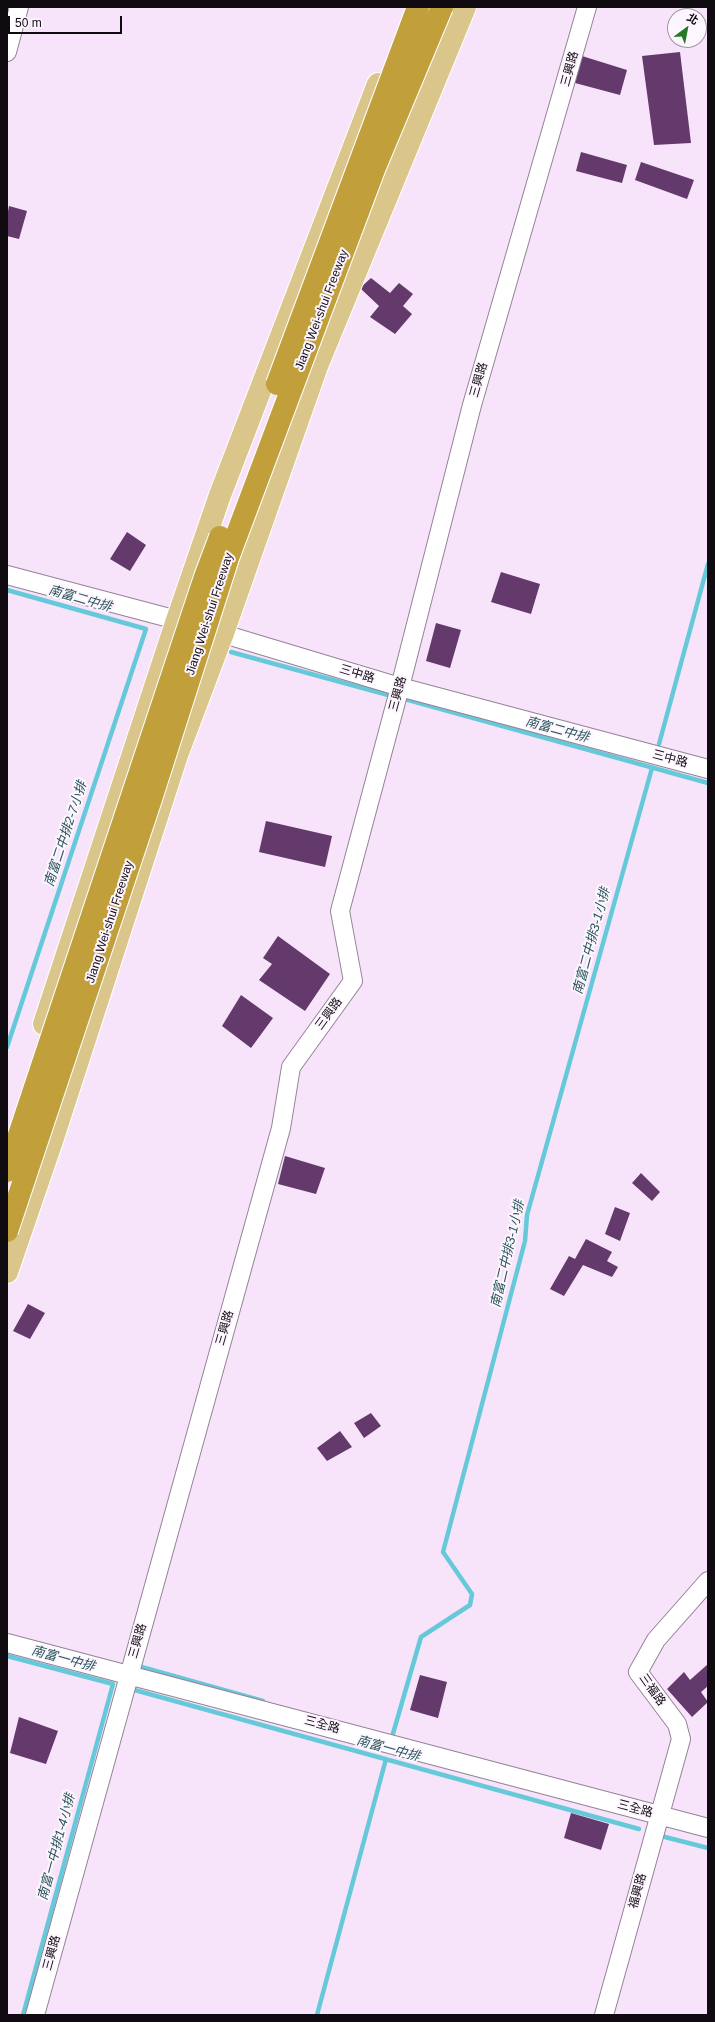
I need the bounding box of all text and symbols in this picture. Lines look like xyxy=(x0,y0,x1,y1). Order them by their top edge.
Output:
scale bar xyxy=(10,8,124,34)
north arrow xyxy=(667,8,707,48)
text: 北 xyxy=(685,11,701,27)
text: 50 m xyxy=(15,16,42,30)
street label: 三興路 xyxy=(558,50,582,88)
street label: Jiang Wei-shui Freeway xyxy=(292,248,352,372)
street label: 三興路 xyxy=(467,361,491,399)
street label: Jiang Wei-shui Freeway xyxy=(183,551,237,677)
water label: 南富二中排 xyxy=(47,583,113,615)
street label: 三中路 xyxy=(338,662,376,686)
street label: 三興路 xyxy=(386,675,410,713)
water label: 南富二中排 xyxy=(524,714,590,746)
street label: 三中路 xyxy=(651,747,689,771)
water label: 南富二中排2-7小排 xyxy=(42,779,90,889)
street label: Jiang Wei-shui Freeway xyxy=(83,859,137,985)
water label: 南富二中排3-1小排 xyxy=(570,886,614,996)
street label: 三興路 xyxy=(313,995,345,1033)
water label: 南富二中排3-1小排 xyxy=(488,1199,528,1309)
street label: 三興路 xyxy=(213,1309,237,1347)
street label: 三興路 xyxy=(126,1622,150,1660)
water label: 南富一中排 xyxy=(30,1643,96,1675)
street label: 三福路 xyxy=(636,1671,668,1709)
street label: 三全路 xyxy=(303,1713,341,1737)
water label: 南富一中排 xyxy=(355,1733,421,1765)
water label: 南富一中排1-4小排 xyxy=(35,1792,79,1902)
street label: 三全路 xyxy=(616,1797,654,1821)
street label: 福興路 xyxy=(626,1872,650,1910)
street label: 三興路 xyxy=(40,1934,64,1972)

